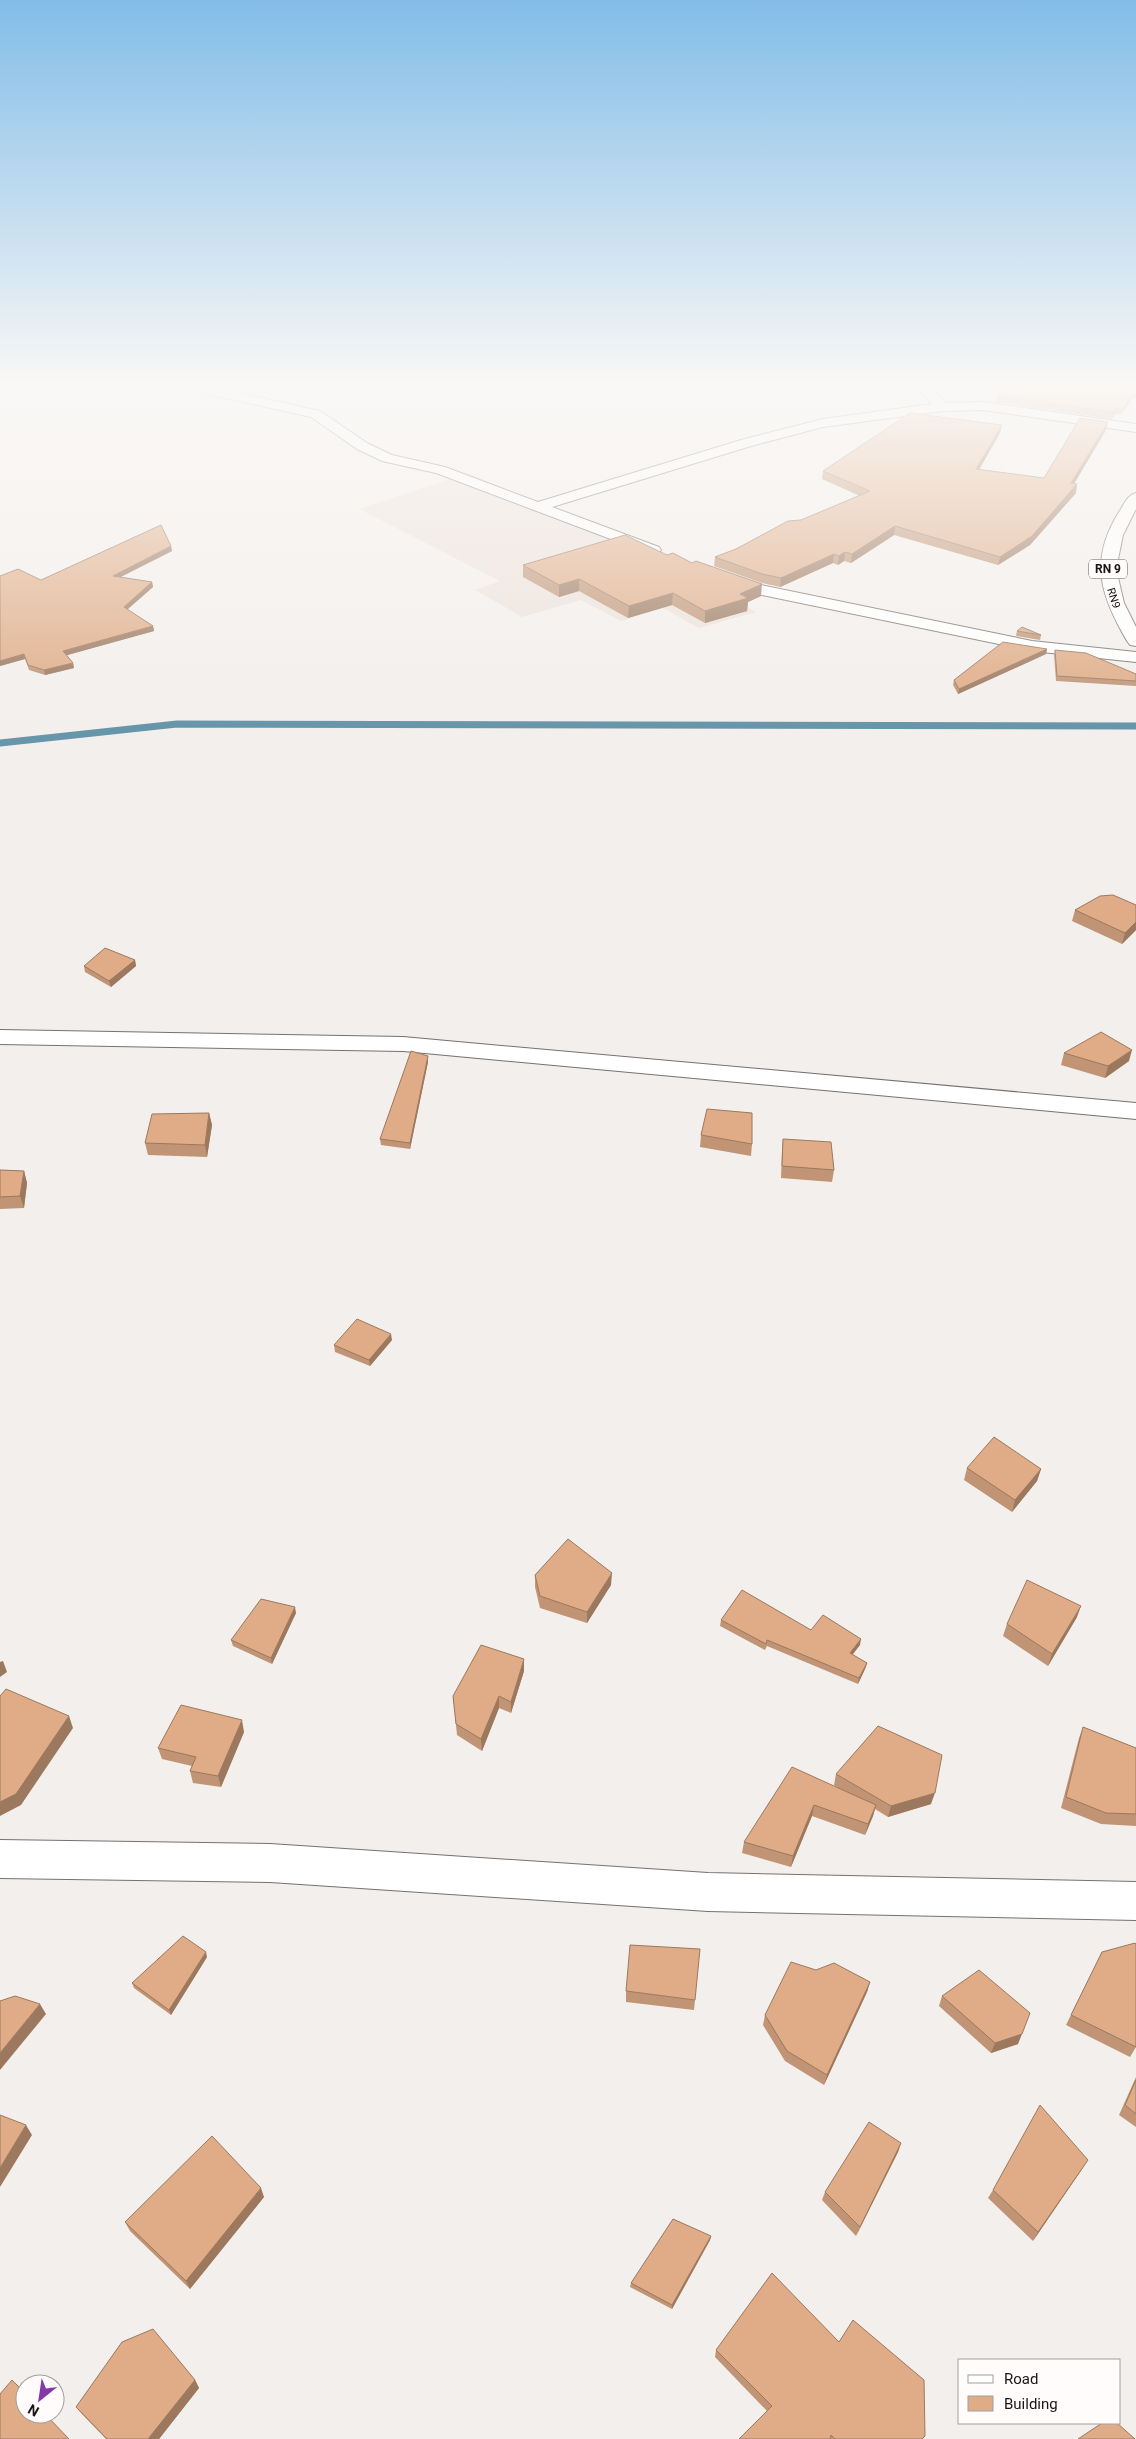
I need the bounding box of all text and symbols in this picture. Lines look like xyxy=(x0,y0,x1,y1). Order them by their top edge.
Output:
road number: RN 9 xyxy=(1089,560,1127,578)
street label: RN9 xyxy=(1104,586,1123,610)
legend xyxy=(958,2359,1121,2424)
text: Road xyxy=(1004,2370,1038,2388)
north arrow xyxy=(15,2374,65,2424)
text: Building xyxy=(1004,2395,1058,2413)
text: N xyxy=(25,2401,42,2420)

